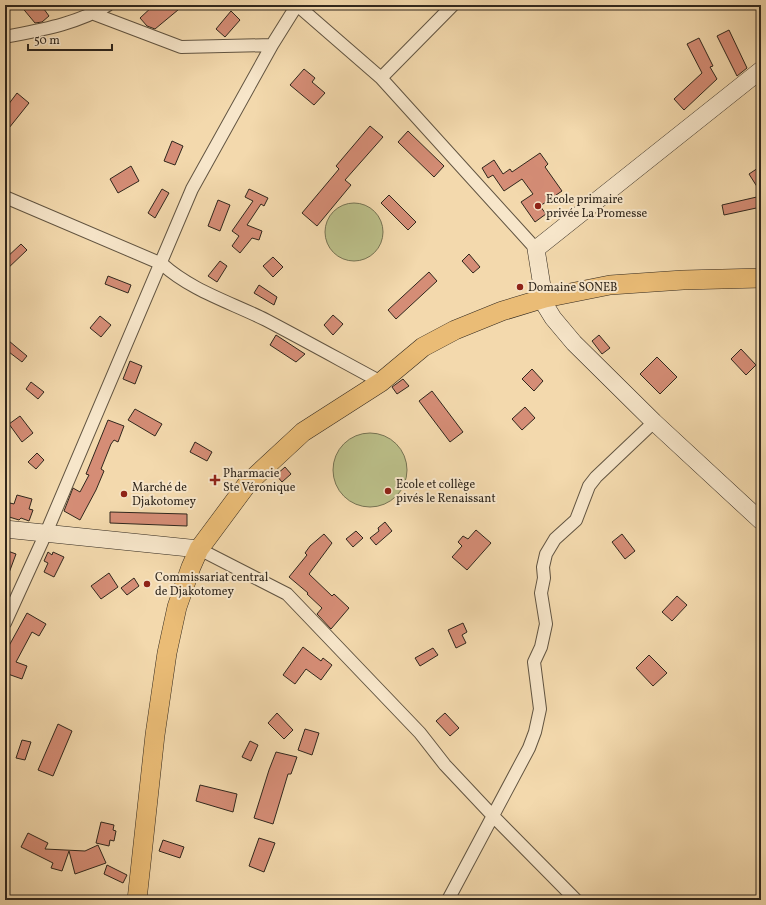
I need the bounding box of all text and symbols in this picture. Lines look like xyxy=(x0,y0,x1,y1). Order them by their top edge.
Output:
scale bar xyxy=(28,26,112,52)
text: 50 m xyxy=(34,33,60,49)
place label: Ecole primaire privée La Promesse xyxy=(546,192,648,222)
marker: Ecole primaire privée La Promesse xyxy=(533,201,543,211)
place label: Domaine SONEB xyxy=(528,280,618,296)
marker: Domaine SONEB xyxy=(515,282,525,292)
place label: Pharmacie Ste Véronique xyxy=(223,466,296,496)
marker: Pharmacie Ste Véronique xyxy=(210,475,220,485)
place label: Ecole et collège pivés le Renaissant xyxy=(396,477,496,507)
place label: Marché de Djakotomey xyxy=(132,480,197,510)
marker: Ecole et collège pivés le Renaissant xyxy=(383,486,393,496)
marker: Marché de Djakotomey xyxy=(119,489,129,499)
place label: Commissariat central de Djakotomey xyxy=(155,570,269,600)
marker: Commissariat central de Djakotomey xyxy=(142,579,152,589)

